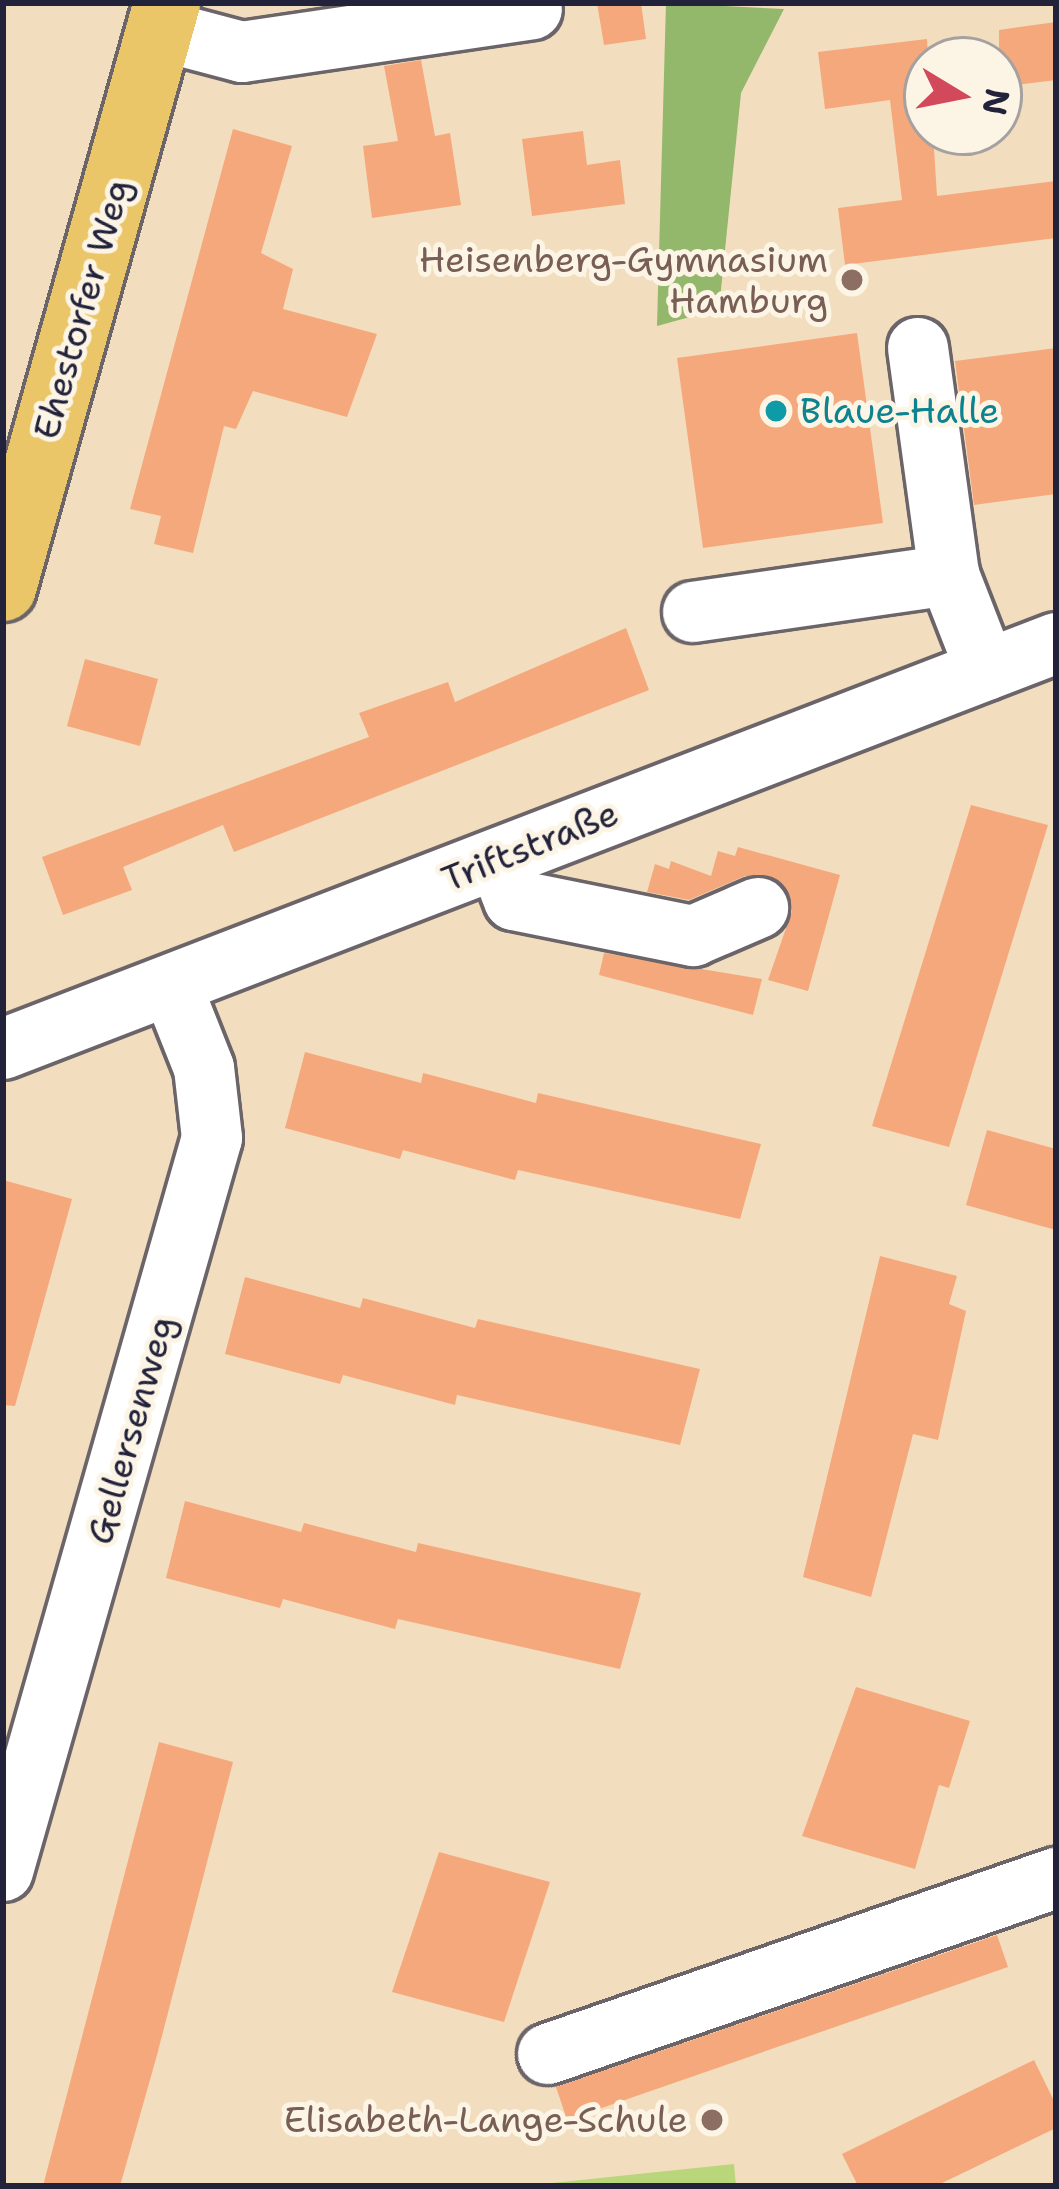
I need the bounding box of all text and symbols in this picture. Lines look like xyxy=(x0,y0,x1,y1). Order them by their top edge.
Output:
north arrow xyxy=(903,36,1023,156)
text: N xyxy=(972,85,1020,119)
street label: Ehestorfer Weg xyxy=(24,174,140,444)
place label: Heisenberg-Gymnasium Hamburg xyxy=(419,237,828,322)
marker: Heisenberg-Gymnasium Hamburg xyxy=(839,267,865,293)
place label: Blaue-Halle xyxy=(800,389,999,433)
marker: Blaue-Halle xyxy=(763,398,789,424)
street label: Triftstraße xyxy=(435,791,625,901)
street label: Gellersenweg xyxy=(78,1311,184,1549)
place label: Elisabeth-Lange-Schule xyxy=(284,2098,688,2142)
marker: Elisabeth-Lange-Schule xyxy=(699,2107,725,2133)

